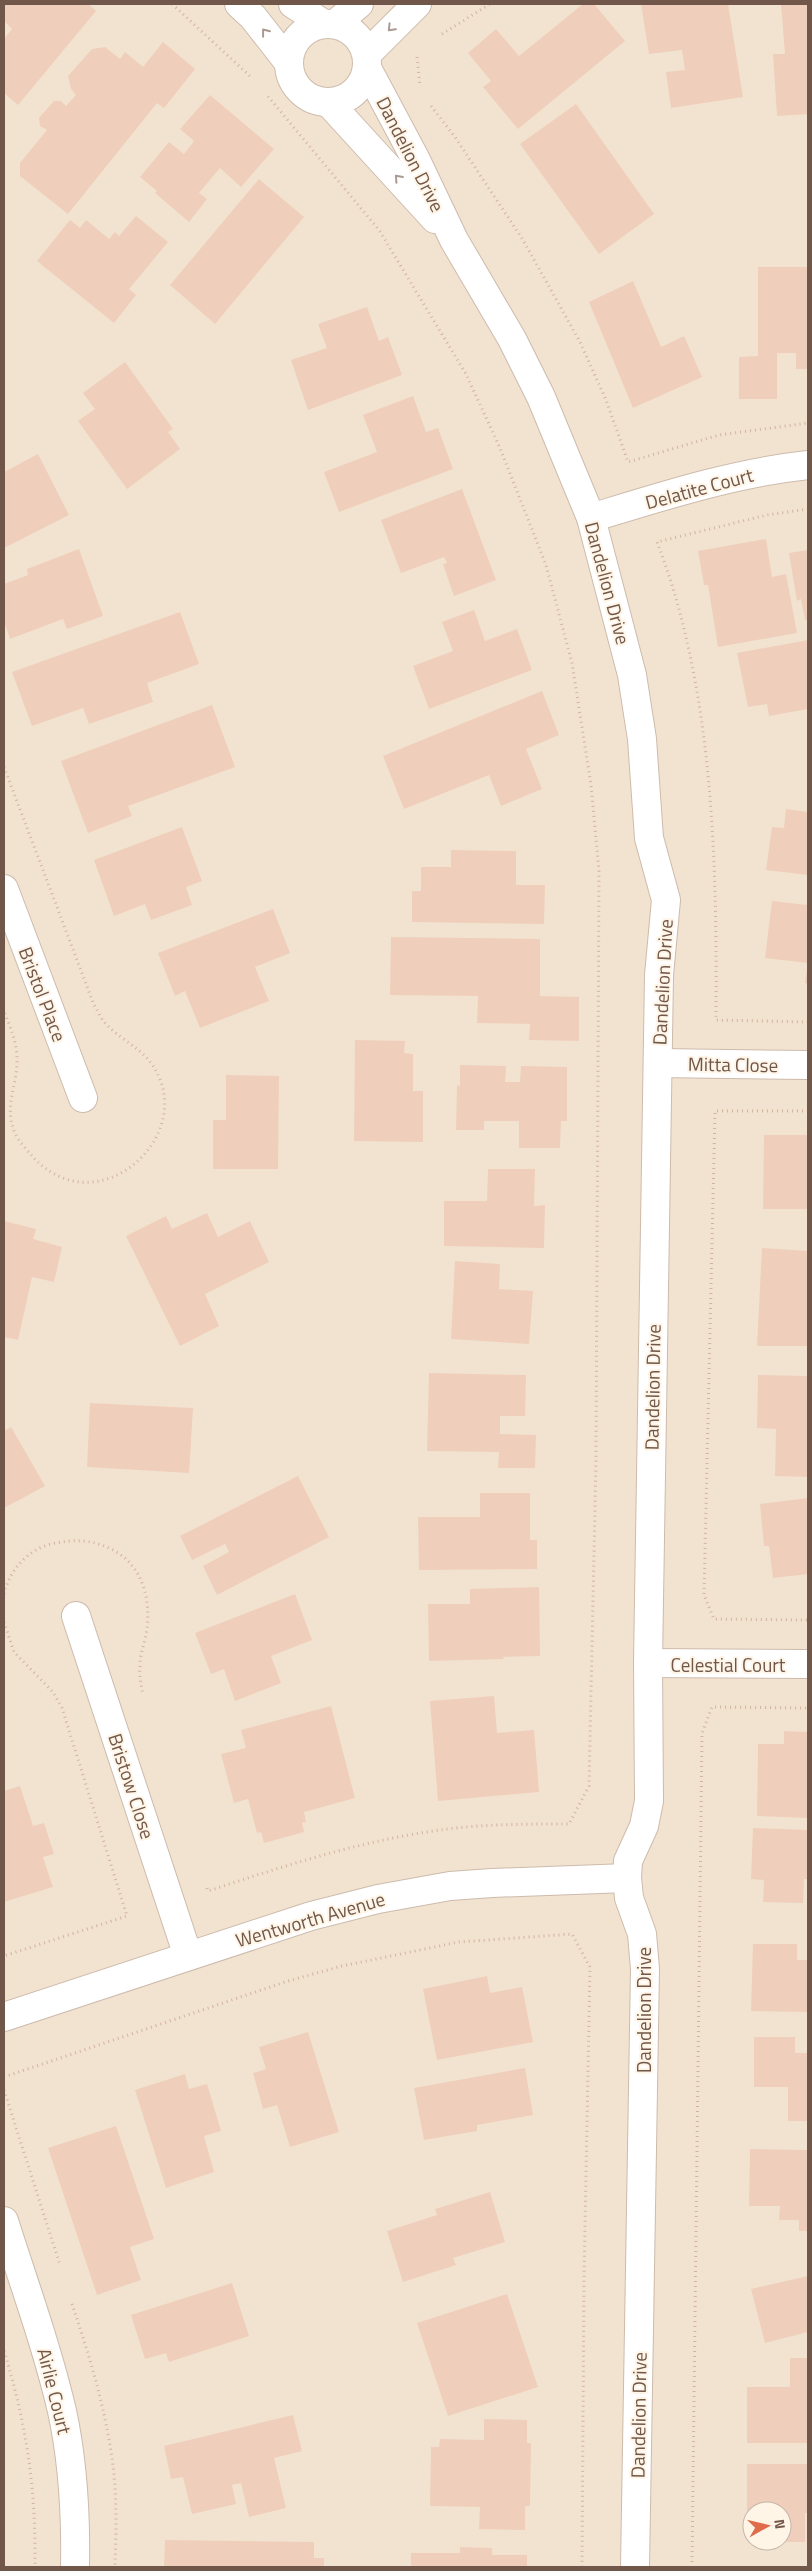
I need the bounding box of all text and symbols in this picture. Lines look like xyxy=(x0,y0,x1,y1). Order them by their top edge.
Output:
one-way arrow xyxy=(388,23,397,32)
one-way arrow xyxy=(262,29,271,38)
street label: Dandelion Drive xyxy=(369,91,453,217)
one-way arrow xyxy=(395,175,404,184)
street label: Delatite Court xyxy=(642,460,756,516)
street label: Dandelion Drive xyxy=(578,518,638,648)
street label: Dandelion Drive xyxy=(644,918,680,1046)
street label: Bristol Place xyxy=(12,942,74,1046)
street label: Mitta Close xyxy=(688,1049,778,1079)
street label: Dandelion Drive xyxy=(636,1324,668,1450)
street label: Celestial Court xyxy=(671,1650,786,1679)
street label: Bristow Close xyxy=(101,1729,163,1843)
street label: Wentworth Avenue xyxy=(232,1884,388,1954)
street label: Dandelion Drive xyxy=(629,1947,658,2073)
street label: Airlie Court xyxy=(30,2345,80,2437)
street label: Dandelion Drive xyxy=(622,2352,654,2478)
north arrow xyxy=(742,2501,792,2551)
text: N xyxy=(769,2518,791,2530)

